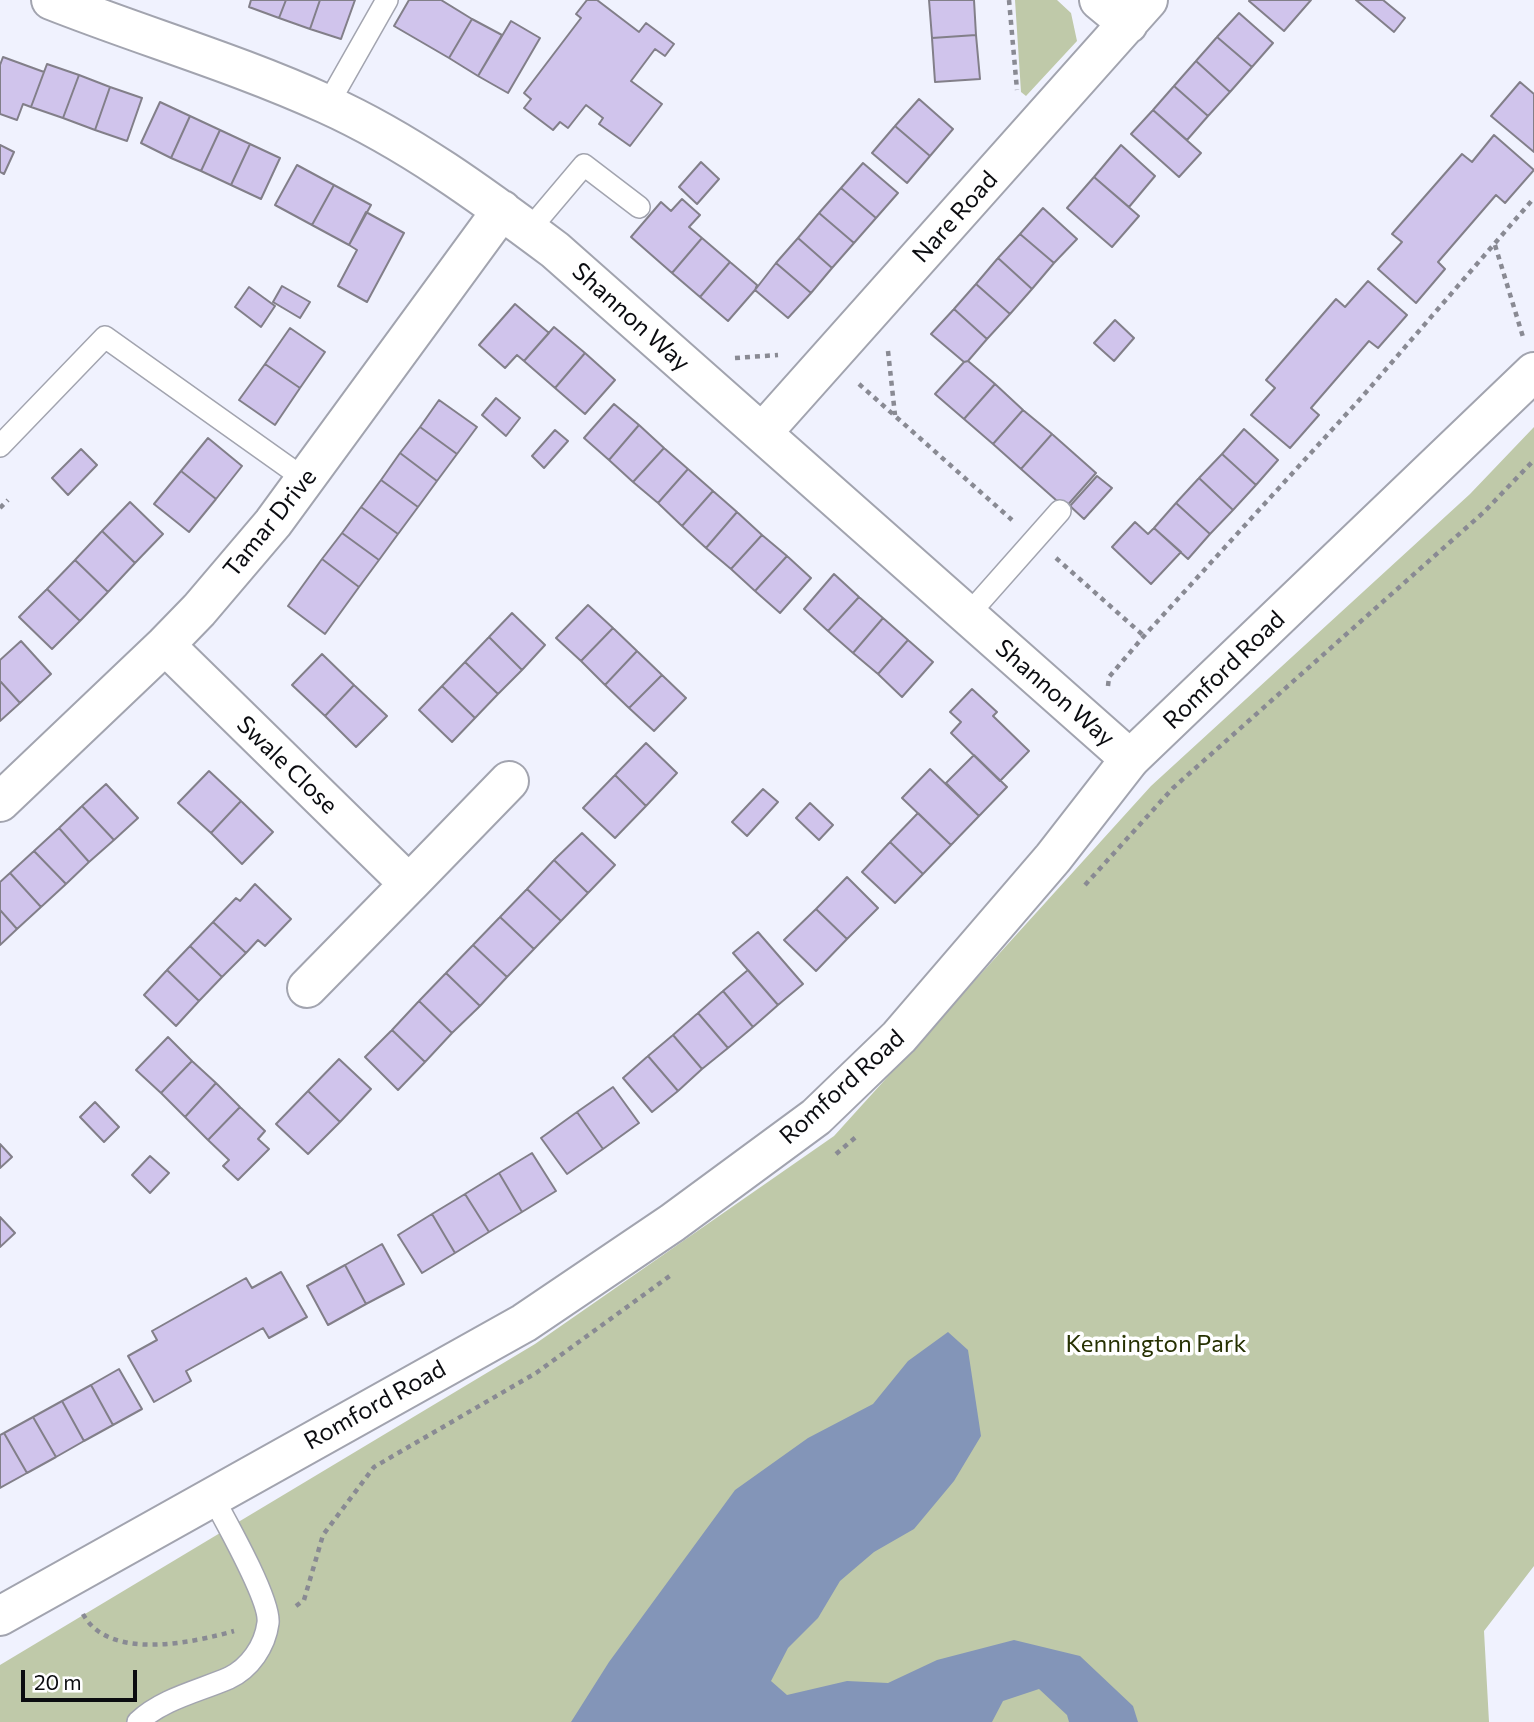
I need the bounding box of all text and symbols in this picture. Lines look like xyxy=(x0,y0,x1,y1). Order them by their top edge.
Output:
street label: Nare Road xyxy=(906,165,1004,269)
street label: Shannon Way xyxy=(566,257,696,377)
street label: Tamar Drive xyxy=(217,463,323,583)
street label: Romford Road xyxy=(1157,605,1291,735)
street label: Shannon Way xyxy=(990,633,1120,753)
street label: Swale Close xyxy=(231,710,343,820)
street label: Romford Road xyxy=(774,1024,910,1150)
park label: Kennington Park xyxy=(1066,1330,1246,1358)
street label: Romford Road xyxy=(299,1354,451,1456)
scale bar xyxy=(24,1656,140,1700)
text: 20 m xyxy=(34,1669,82,1694)

